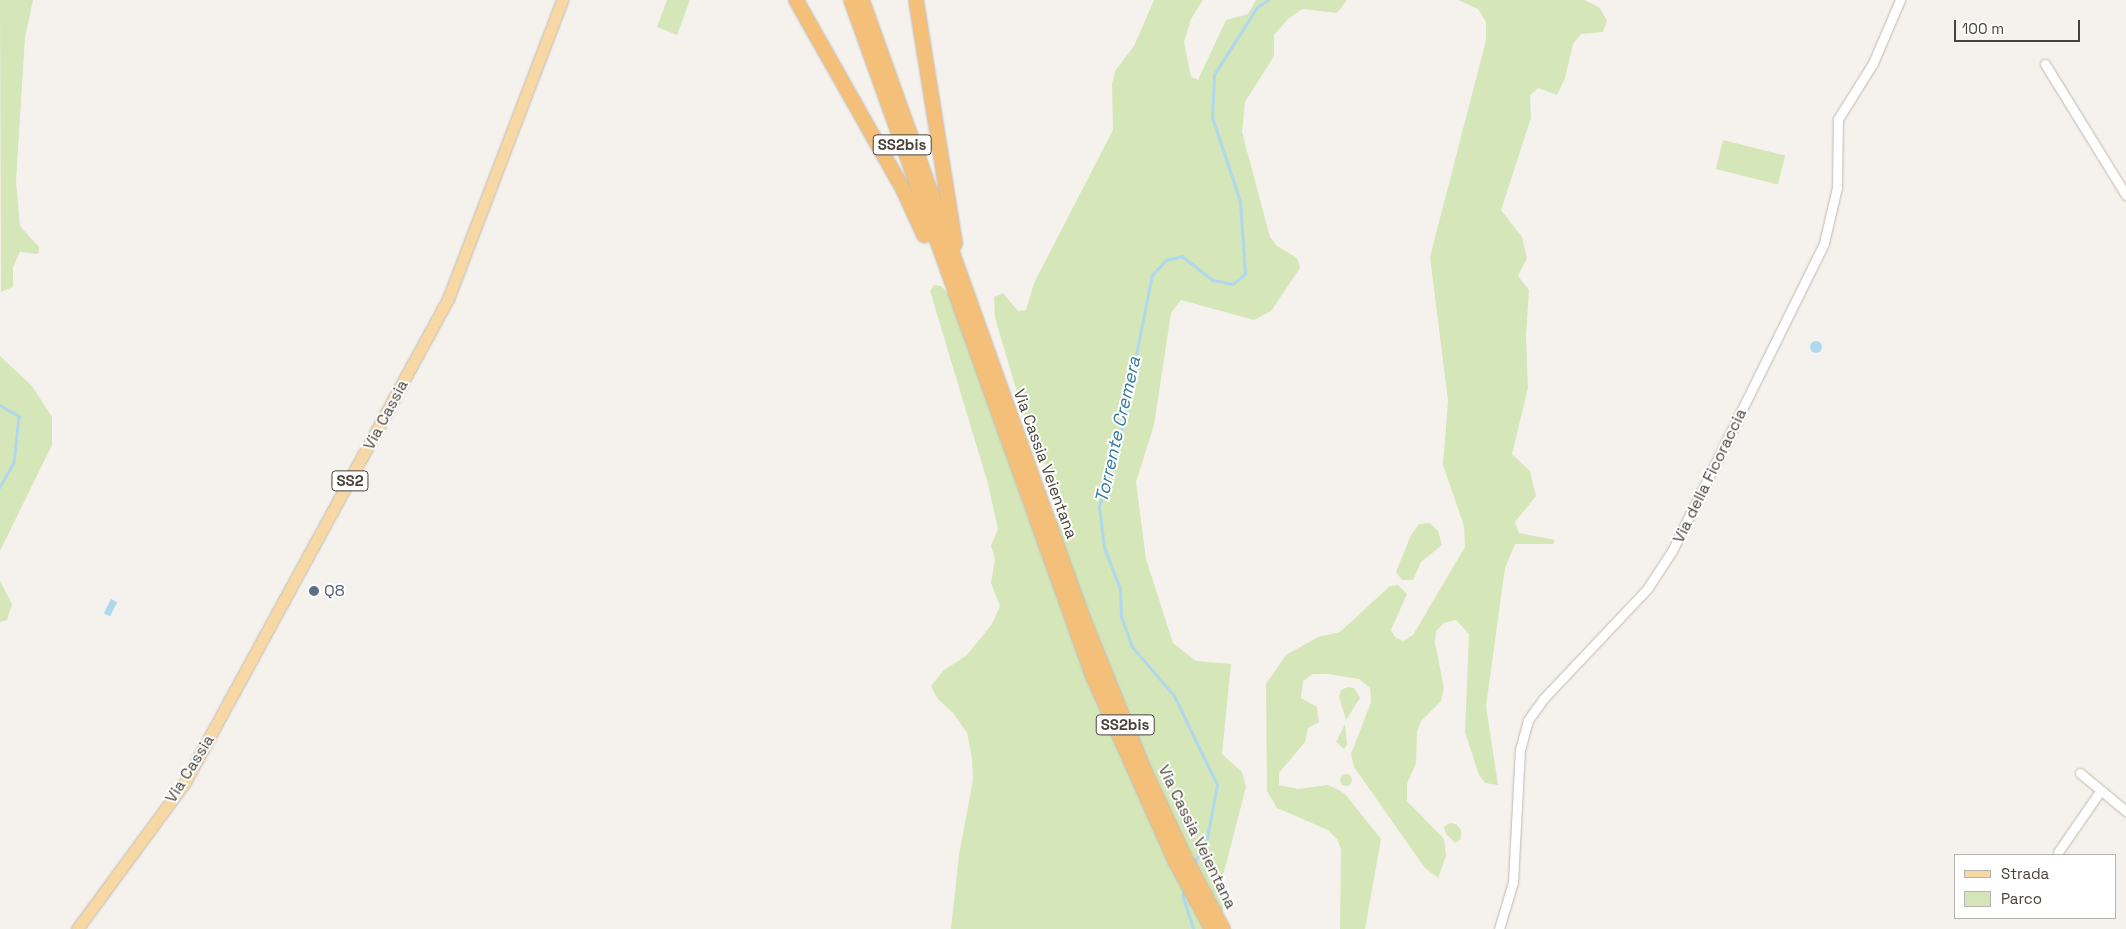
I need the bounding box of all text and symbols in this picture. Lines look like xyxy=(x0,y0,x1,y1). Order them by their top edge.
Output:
scale bar xyxy=(1956,10,2082,42)
text: 100 m xyxy=(1962,19,2004,38)
road number: SS2bis xyxy=(872,132,932,158)
water label: Torrente Cremera xyxy=(1091,355,1145,505)
street label: Via Cassia xyxy=(360,377,412,453)
street label: Via Cassia Veientana xyxy=(1009,387,1081,541)
street label: Via della Ficoraccia xyxy=(1669,406,1751,546)
road number: SS2 xyxy=(331,468,369,494)
place label: Q8 xyxy=(324,581,345,601)
marker: Q8 xyxy=(308,585,320,597)
road number: SS2bis xyxy=(1095,712,1155,738)
street label: Via Cassia xyxy=(162,731,218,807)
street label: Via Cassia Veientana xyxy=(1154,762,1240,912)
legend xyxy=(1954,854,2116,919)
text: Strada xyxy=(2001,864,2049,883)
text: Parco xyxy=(2001,889,2042,908)

